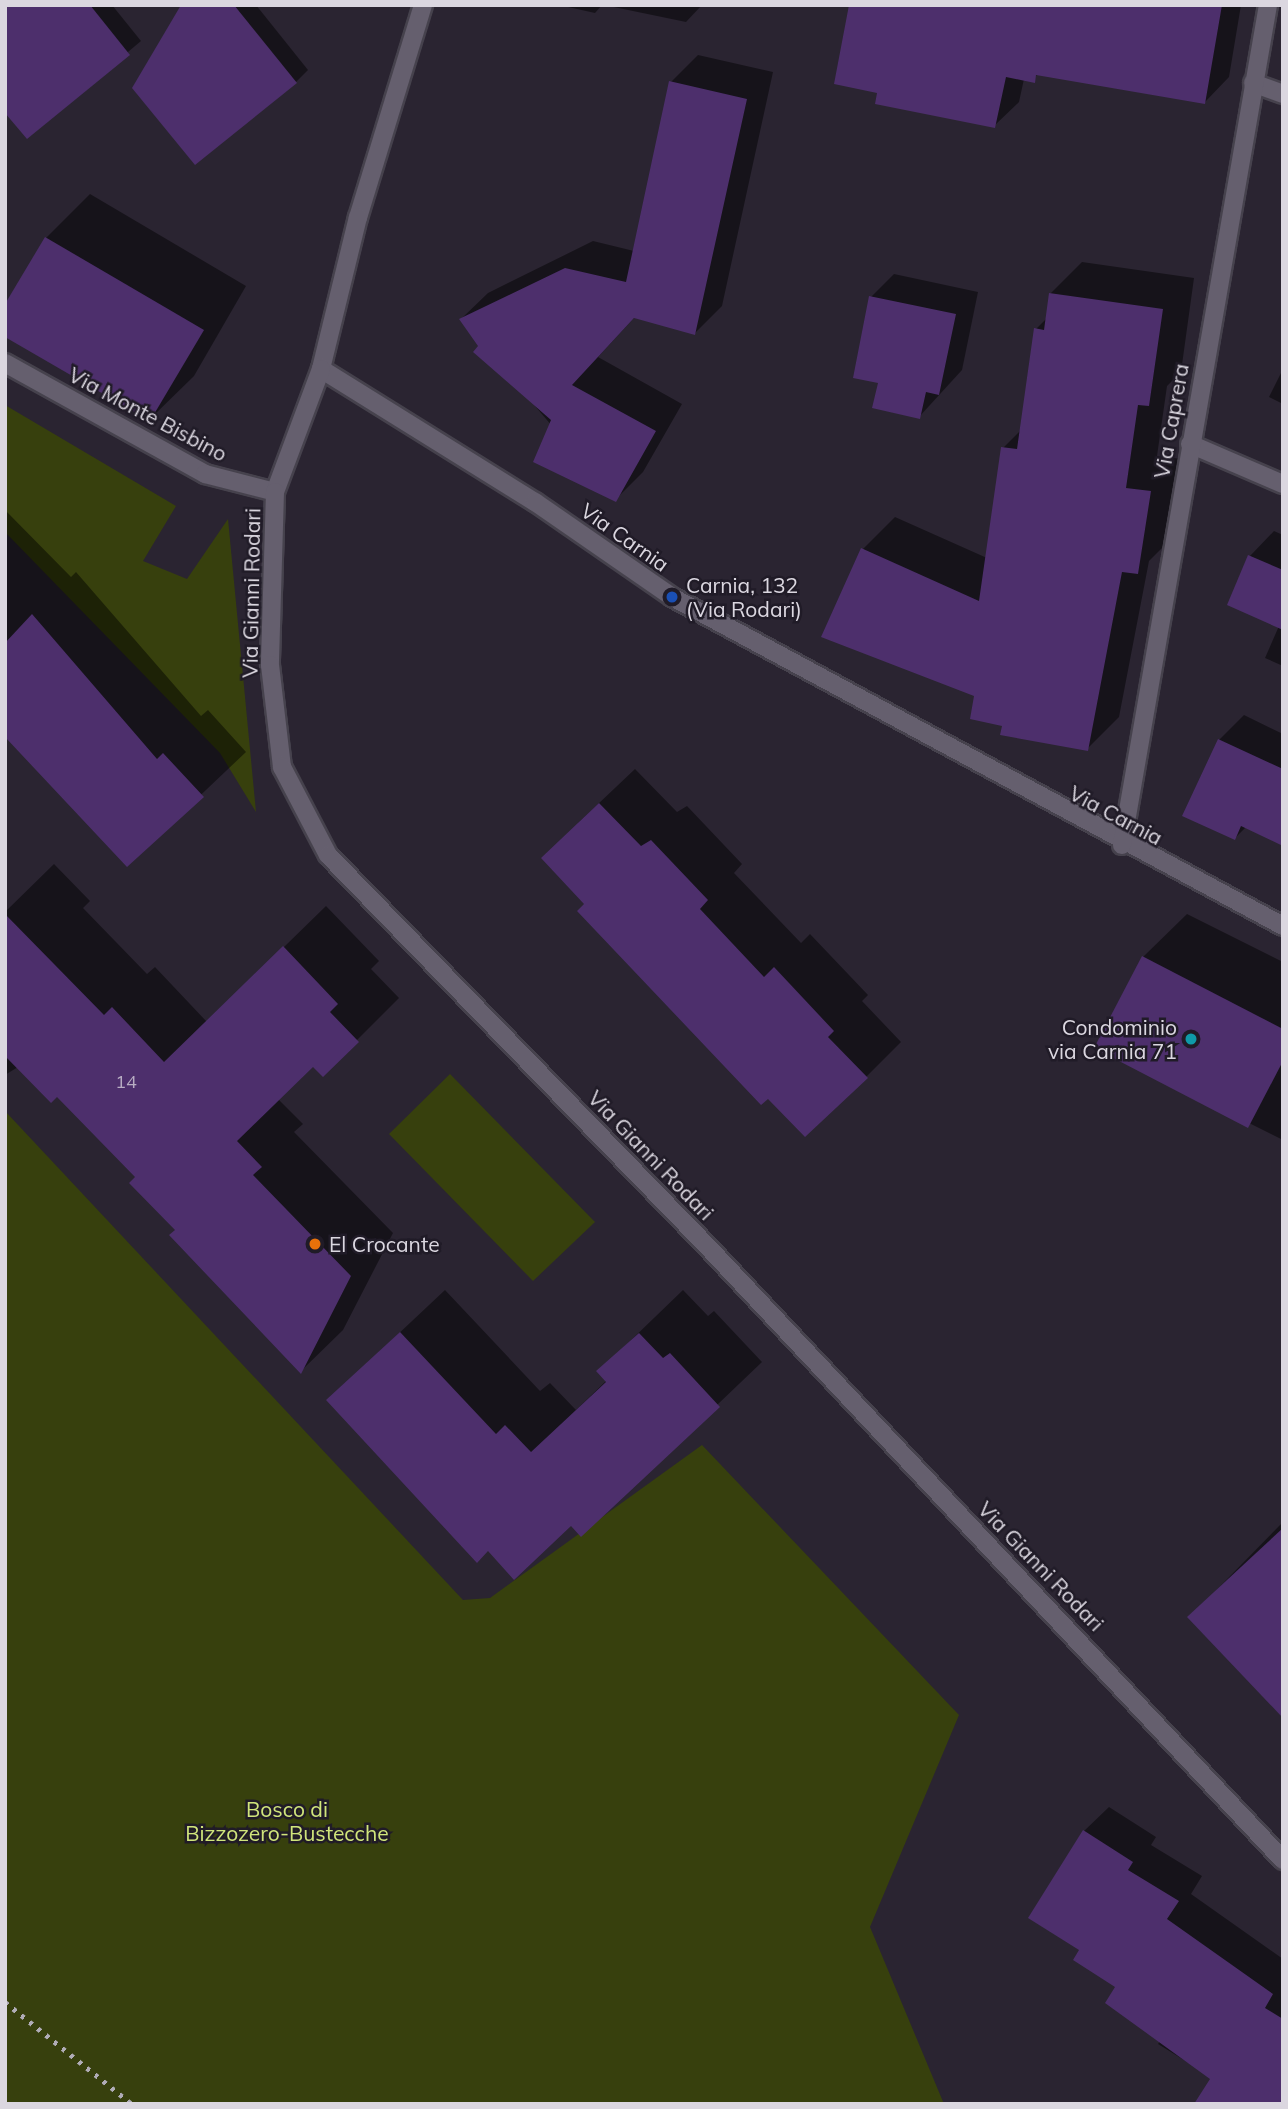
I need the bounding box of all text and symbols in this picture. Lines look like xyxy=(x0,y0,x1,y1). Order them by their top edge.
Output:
street label: Via Monte Bisbino xyxy=(64,362,232,466)
street label: Via Caprera xyxy=(1149,362,1193,480)
street label: Via Carnia xyxy=(576,497,674,577)
street label: Via Gianni Rodari xyxy=(237,508,265,678)
place label: Carnia, 132 (Via Rodari) xyxy=(686,572,802,622)
marker: Carnia, 132 (Via Rodari) xyxy=(664,589,680,605)
street label: Via Carnia xyxy=(1065,780,1167,850)
place label: Condominio via Carnia 71 xyxy=(1048,1014,1177,1064)
marker: Condominio via Carnia 71 xyxy=(1183,1031,1199,1047)
house number: 14 xyxy=(115,1071,137,1093)
street label: Via Gianni Rodari xyxy=(583,1085,719,1225)
place label: El Crocante xyxy=(329,1231,440,1257)
marker: El Crocante xyxy=(307,1236,323,1252)
street label: Via Gianni Rodari xyxy=(973,1496,1109,1636)
park label: Bosco di Bizzozero-Bustecche xyxy=(185,1796,389,1846)

